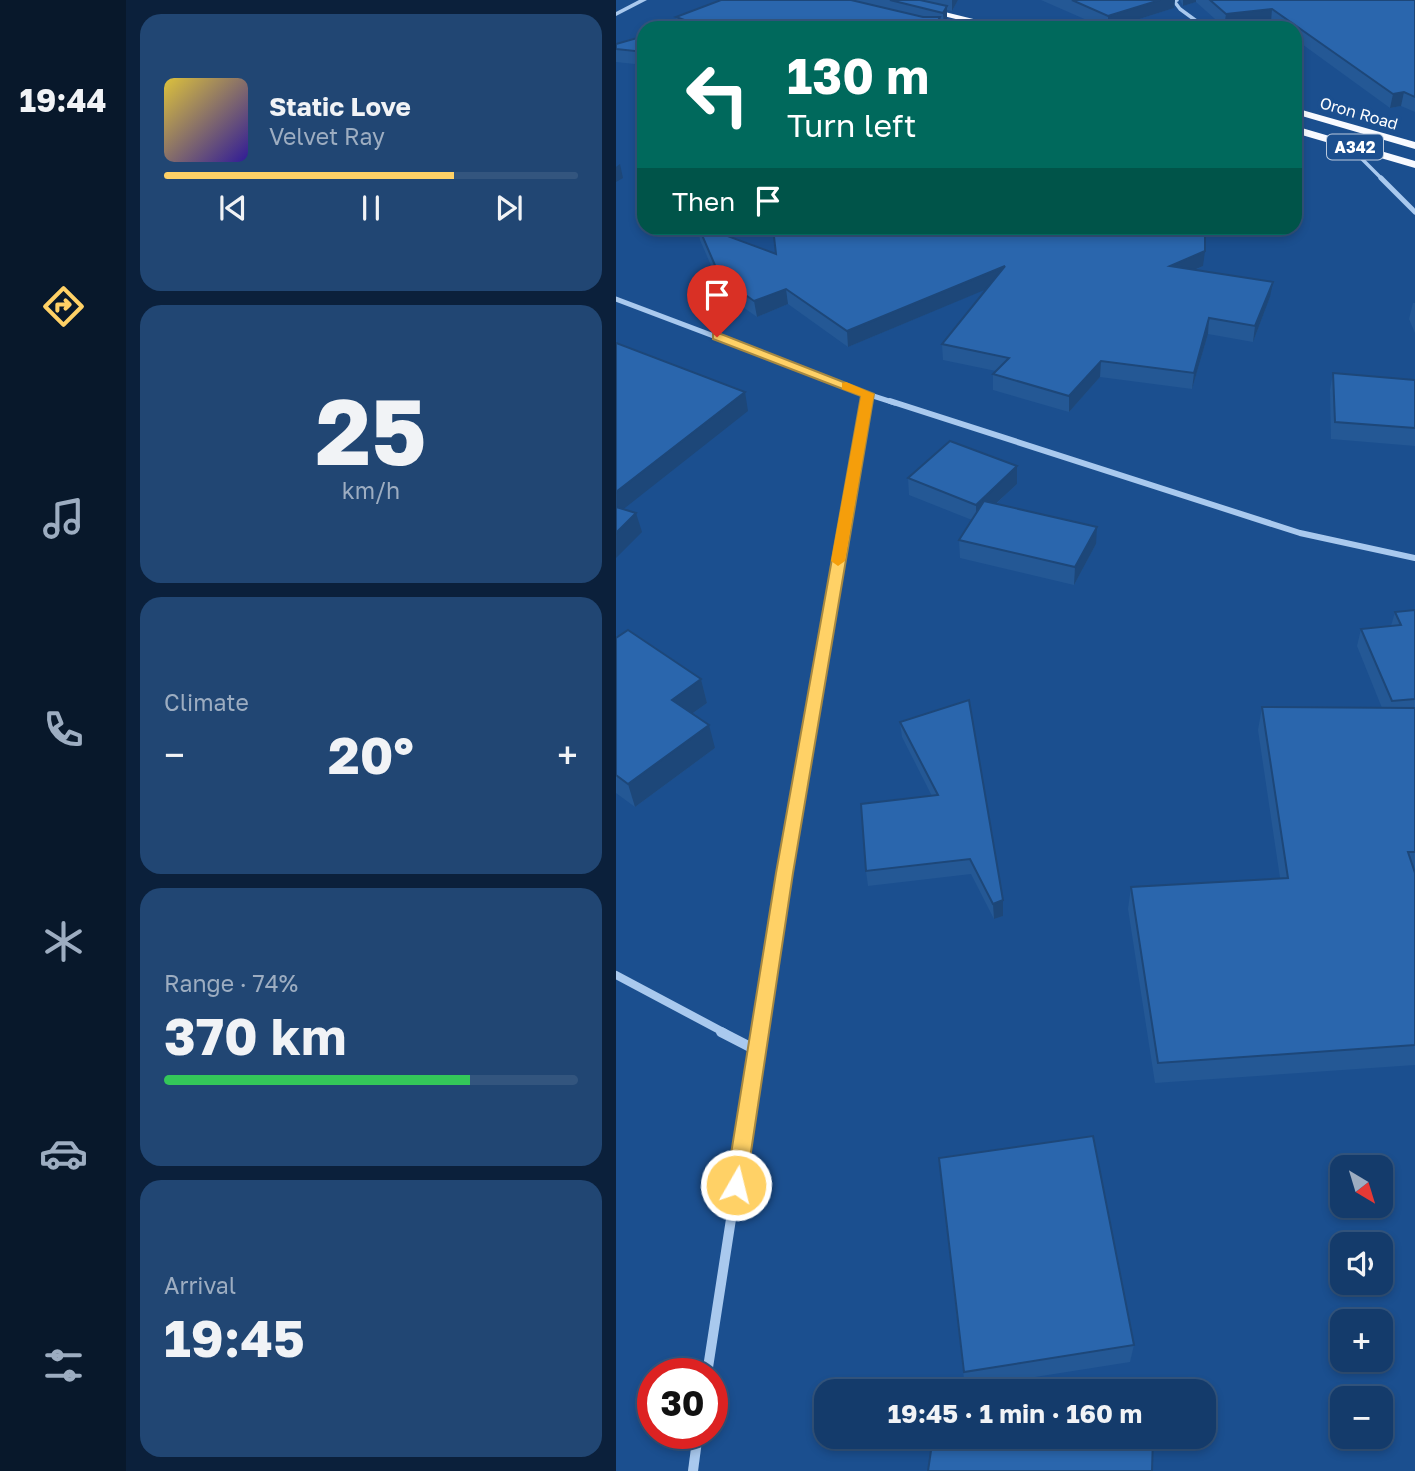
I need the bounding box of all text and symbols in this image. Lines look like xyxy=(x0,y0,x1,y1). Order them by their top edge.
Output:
text: 130 m xyxy=(787,46,929,105)
icon: left xyxy=(672,49,763,140)
text: 19:44 xyxy=(19,81,107,119)
text: Static Love xyxy=(269,91,411,122)
street label: Oron Road xyxy=(1318,92,1400,134)
text: Turn left xyxy=(787,106,916,144)
text: Velvet Ray xyxy=(269,122,385,150)
road number: A342 xyxy=(1327,134,1383,160)
icon: arrive xyxy=(749,182,787,220)
text: Then xyxy=(672,186,735,217)
icon: previous xyxy=(214,189,252,227)
icon: pause xyxy=(352,189,390,227)
icon: next xyxy=(490,189,528,227)
pin xyxy=(687,265,747,337)
icon: arrive xyxy=(698,276,736,314)
icon: directions xyxy=(39,282,88,331)
text: 25 xyxy=(315,376,427,485)
text: km/h xyxy=(342,476,400,504)
icon: music xyxy=(39,494,88,543)
text: Climate xyxy=(164,688,249,716)
icon: phone xyxy=(39,705,88,754)
text: 20° xyxy=(328,723,414,785)
text: − xyxy=(164,732,185,777)
text: + xyxy=(557,732,578,777)
icon: climate xyxy=(39,917,88,966)
text: Range · 74% xyxy=(164,969,298,997)
text: 370 km xyxy=(164,1004,347,1066)
icon: car xyxy=(39,1129,88,1178)
position arrow xyxy=(699,1148,773,1222)
north arrow xyxy=(1330,1155,1393,1218)
map controls xyxy=(1330,1155,1393,1449)
button: sound xyxy=(1330,1232,1393,1295)
text: Arrival xyxy=(164,1271,236,1299)
text: 19:45 xyxy=(164,1306,305,1368)
button: + xyxy=(1330,1309,1393,1372)
icon: filters xyxy=(39,1341,88,1390)
speed limit sign: 30 xyxy=(637,1358,728,1449)
button: − xyxy=(1330,1386,1393,1449)
text: 19:45 · 1 min · 160 m xyxy=(888,1398,1142,1429)

